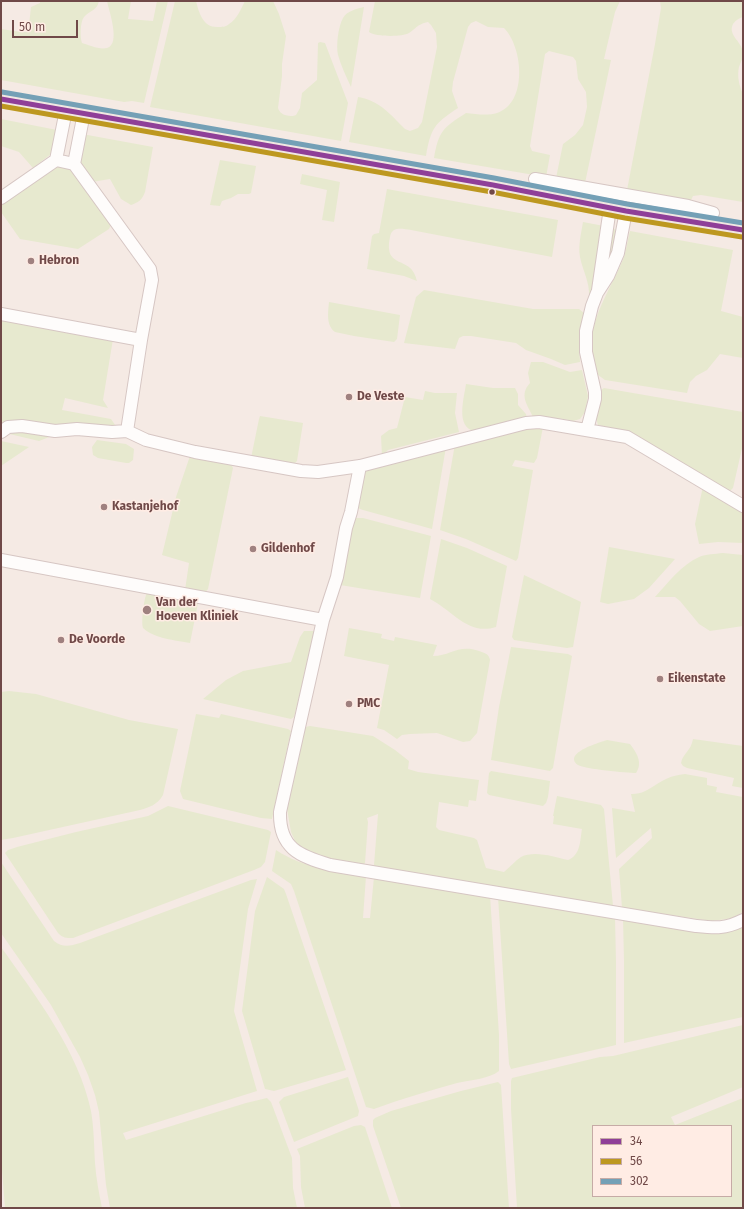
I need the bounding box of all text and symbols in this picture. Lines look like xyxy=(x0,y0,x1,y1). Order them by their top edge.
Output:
scale bar xyxy=(14,12,80,38)
text: 50 m xyxy=(19,20,45,34)
unlabelled marker xyxy=(487,187,497,197)
place label: Hebron xyxy=(39,254,79,268)
marker: Hebron xyxy=(26,256,36,266)
place label: De Veste xyxy=(357,390,404,404)
marker: De Veste xyxy=(344,392,354,402)
place label: Kastanjehof xyxy=(112,500,178,514)
marker: Kastanjehof xyxy=(99,502,109,512)
place label: Gildenhof xyxy=(261,542,315,556)
marker: Gildenhof xyxy=(248,544,258,554)
place label: Van der Hoeven Kliniek xyxy=(156,596,238,624)
marker: Van der Hoeven Kliniek xyxy=(141,604,153,616)
place label: De Voorde xyxy=(69,633,125,647)
marker: De Voorde xyxy=(56,635,66,645)
place label: Eikenstate xyxy=(668,672,726,686)
marker: Eikenstate xyxy=(655,674,665,684)
place label: PMC xyxy=(357,697,380,711)
marker: PMC xyxy=(344,699,354,709)
legend xyxy=(592,1125,732,1197)
text: 34 xyxy=(630,1134,642,1148)
text: 56 xyxy=(630,1154,642,1168)
text: 302 xyxy=(630,1174,648,1188)

